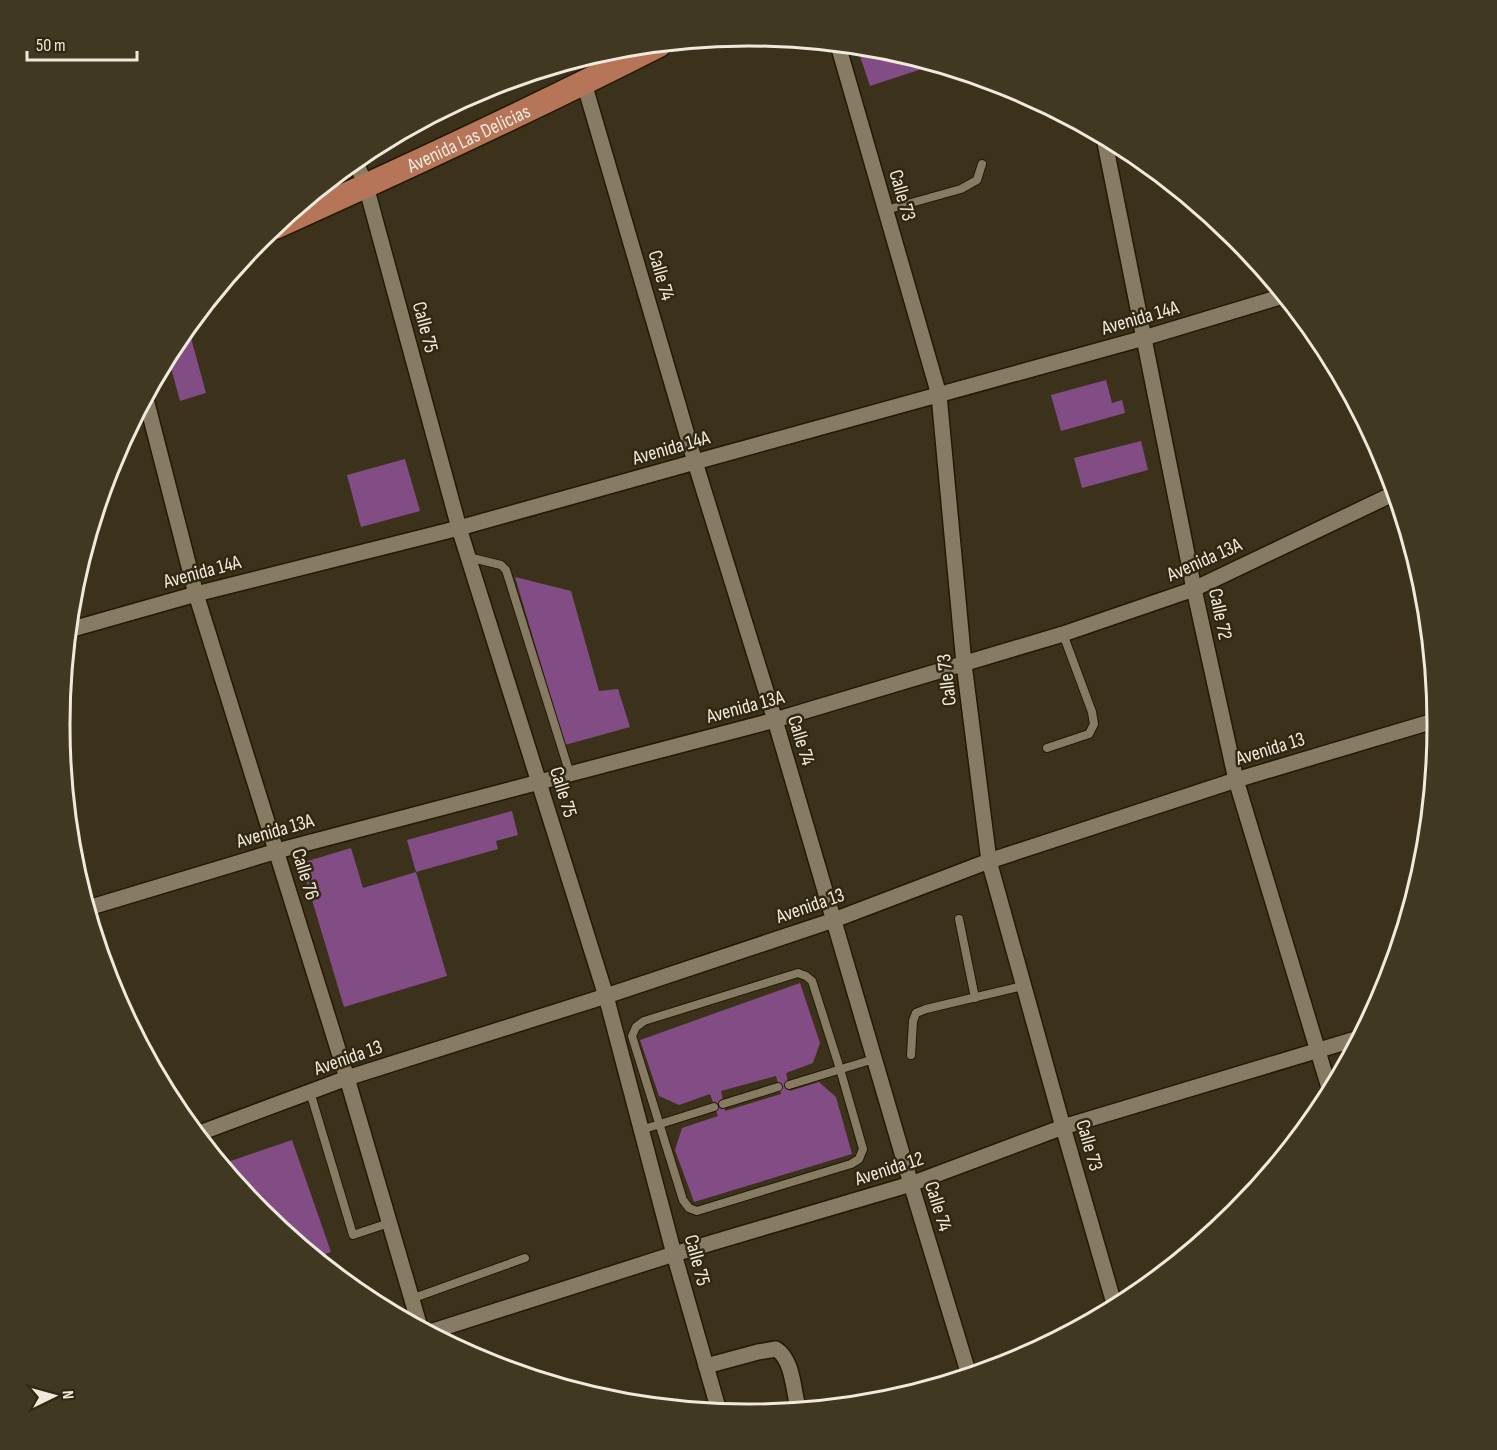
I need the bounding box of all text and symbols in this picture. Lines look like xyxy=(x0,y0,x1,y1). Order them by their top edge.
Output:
scale bar xyxy=(27,24,136,62)
text: 50 m xyxy=(36,35,66,56)
street label: Avenida Las Delicias xyxy=(403,99,534,179)
street label: Calle 73 xyxy=(883,167,921,224)
street label: Calle 74 xyxy=(642,247,680,303)
street label: Avenida 14A xyxy=(1098,295,1182,341)
street label: Calle 75 xyxy=(407,299,443,355)
street label: Avenida 14A xyxy=(629,425,713,471)
street label: Avenida 13A xyxy=(1162,533,1246,587)
street label: Avenida 14A xyxy=(160,550,244,594)
street label: Calle 72 xyxy=(1203,586,1237,642)
street label: Calle 73 xyxy=(932,653,962,707)
street label: Avenida 13A xyxy=(703,685,787,729)
street label: Calle 74 xyxy=(782,712,820,768)
street label: Avenida 13 xyxy=(1232,727,1308,771)
street label: Calle 75 xyxy=(544,764,582,821)
street label: Avenida 13A xyxy=(233,808,317,854)
street label: Calle 76 xyxy=(286,846,324,903)
street label: Avenida 13 xyxy=(772,883,848,929)
street label: Avenida 13 xyxy=(310,1035,386,1081)
street label: Calle 73 xyxy=(1070,1117,1108,1174)
street label: Avenida 12 xyxy=(851,1147,927,1192)
street label: Calle 74 xyxy=(919,1178,957,1234)
street label: Calle 75 xyxy=(679,1232,715,1288)
north arrow xyxy=(24,1366,84,1426)
text: N xyxy=(58,1390,77,1400)

